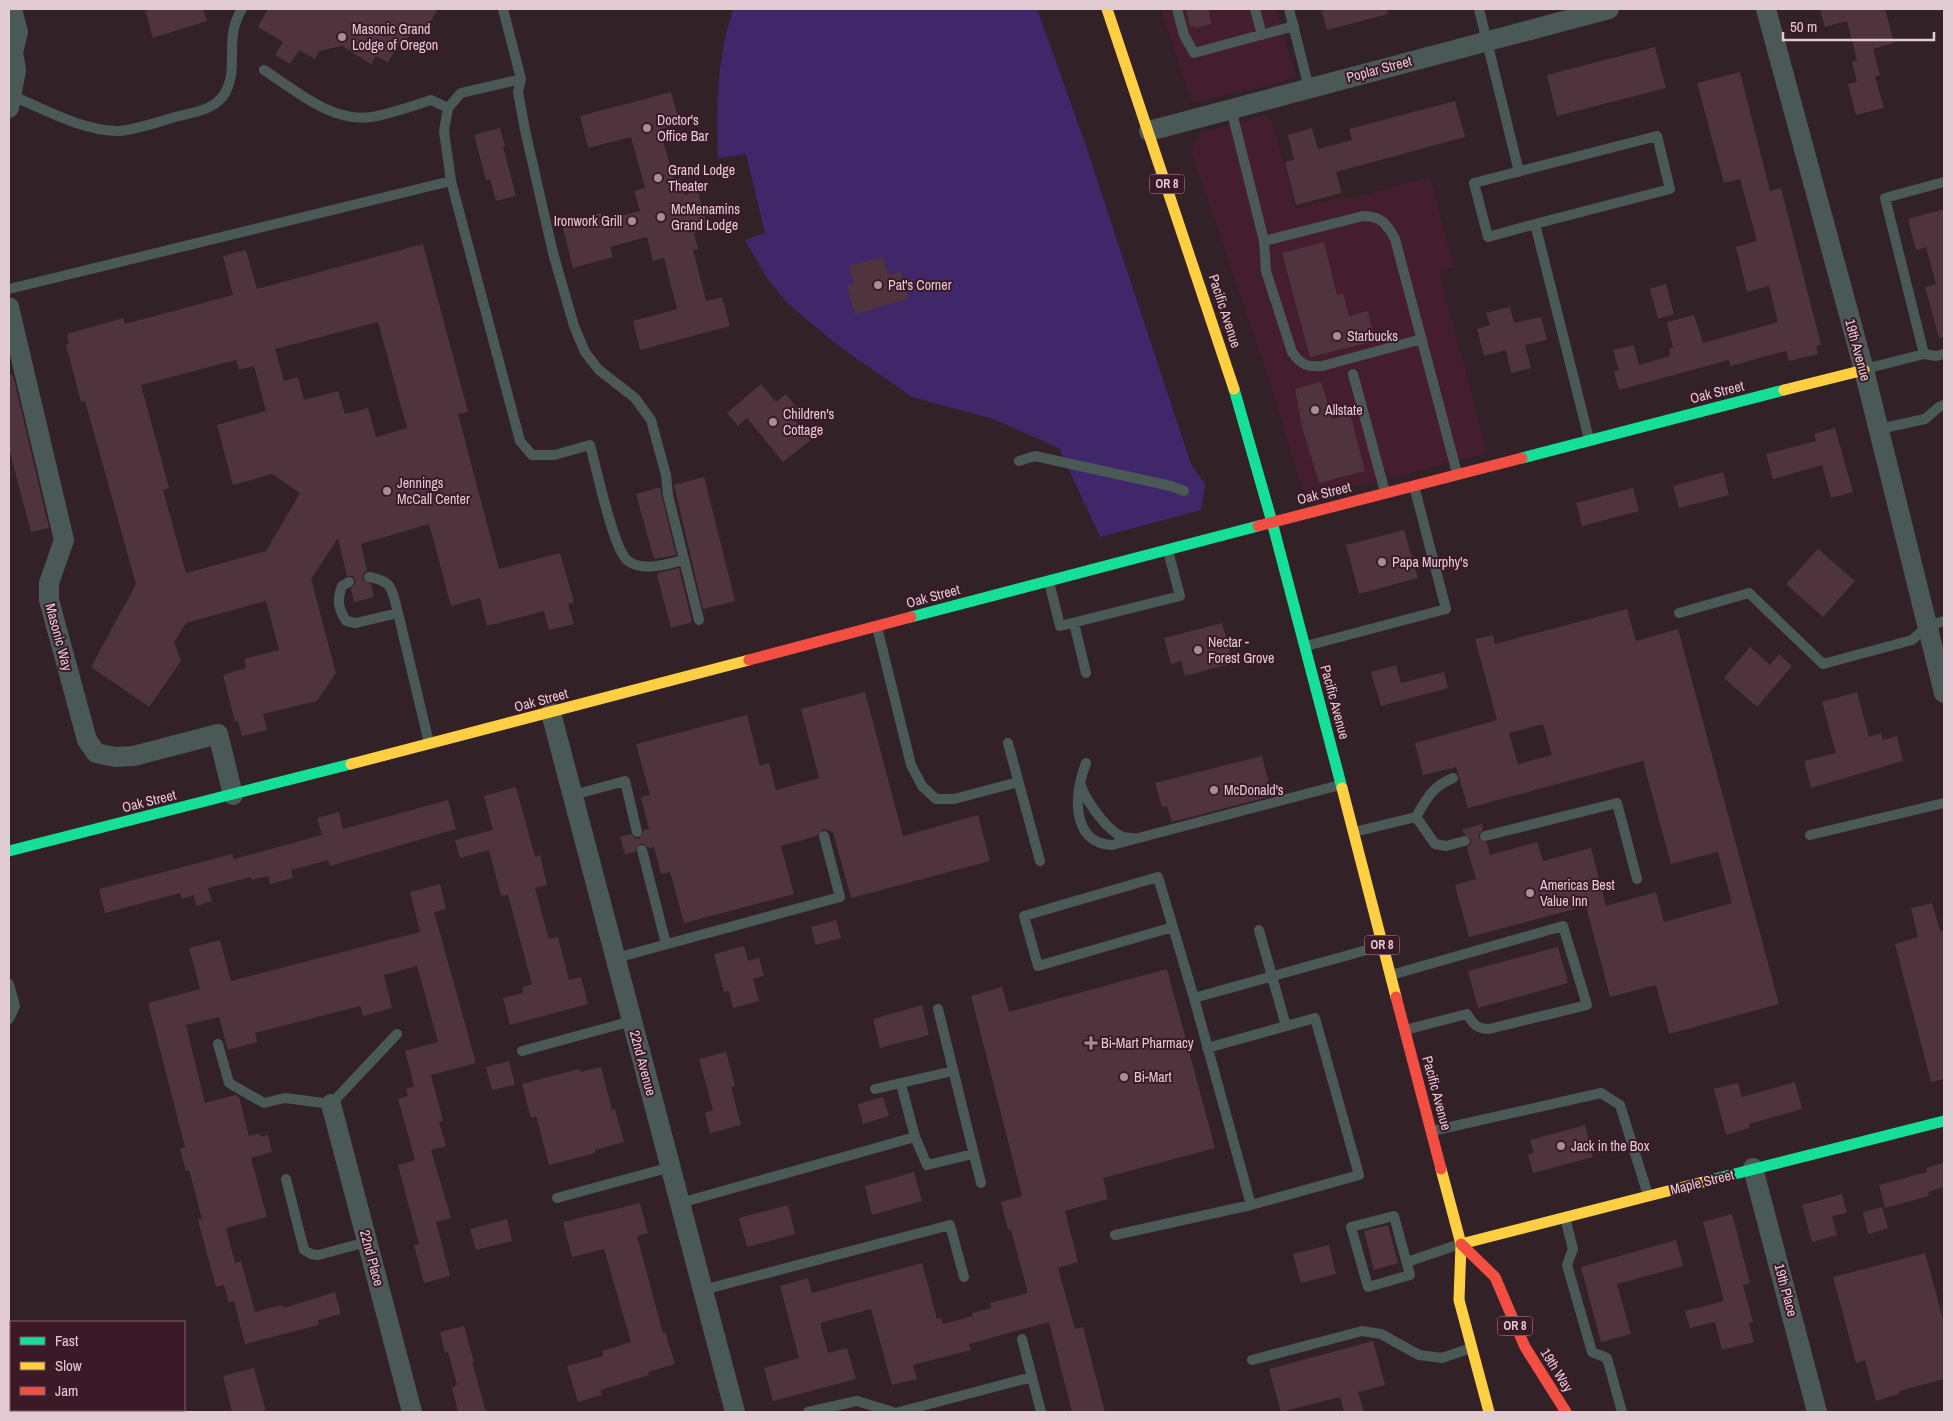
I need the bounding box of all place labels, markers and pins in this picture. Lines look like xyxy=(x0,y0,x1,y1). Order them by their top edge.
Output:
place label: Masonic Grand Lodge of Oregon xyxy=(352,20,438,54)
marker: Masonic Grand Lodge of Oregon xyxy=(336,31,348,43)
place label: Doctor's Office Bar xyxy=(657,111,709,145)
marker: Doctor's Office Bar xyxy=(641,122,653,134)
place label: Grand Lodge Theater xyxy=(668,161,735,195)
marker: Grand Lodge Theater xyxy=(652,172,664,184)
place label: McMenamins Grand Lodge xyxy=(671,200,740,234)
marker: McMenamins Grand Lodge xyxy=(655,211,667,223)
place label: Ironwork Grill xyxy=(554,212,622,230)
marker: Ironwork Grill xyxy=(626,215,638,227)
place label: Pat's Corner xyxy=(888,276,952,294)
marker: Pat's Corner xyxy=(872,279,884,291)
place label: Starbucks xyxy=(1347,327,1398,345)
marker: Starbucks xyxy=(1331,330,1343,342)
place label: Allstate xyxy=(1324,401,1363,419)
marker: Allstate xyxy=(1309,404,1321,416)
place label: Children's Cottage xyxy=(783,405,835,439)
marker: Children's Cottage xyxy=(767,416,779,428)
place label: Jennings McCall Center xyxy=(397,474,470,508)
marker: Jennings McCall Center xyxy=(381,485,393,497)
place label: Papa Murphy's xyxy=(1392,553,1468,571)
marker: Papa Murphy's xyxy=(1376,556,1388,568)
place label: Nectar - Forest Grove xyxy=(1208,633,1274,667)
marker: Nectar - Forest Grove xyxy=(1192,644,1204,656)
place label: McDonald's xyxy=(1224,781,1284,799)
marker: McDonald's xyxy=(1208,784,1220,796)
place label: Americas Best Value Inn xyxy=(1539,876,1615,910)
marker: Americas Best Value Inn xyxy=(1524,887,1536,899)
place label: Bi-Mart Pharmacy xyxy=(1101,1034,1194,1052)
marker: Bi-Mart Pharmacy xyxy=(1085,1037,1097,1049)
place label: Bi-Mart xyxy=(1134,1068,1172,1086)
marker: Bi-Mart xyxy=(1118,1071,1130,1083)
place label: Jack in the Box xyxy=(1571,1137,1650,1155)
marker: Jack in the Box xyxy=(1555,1140,1567,1152)

